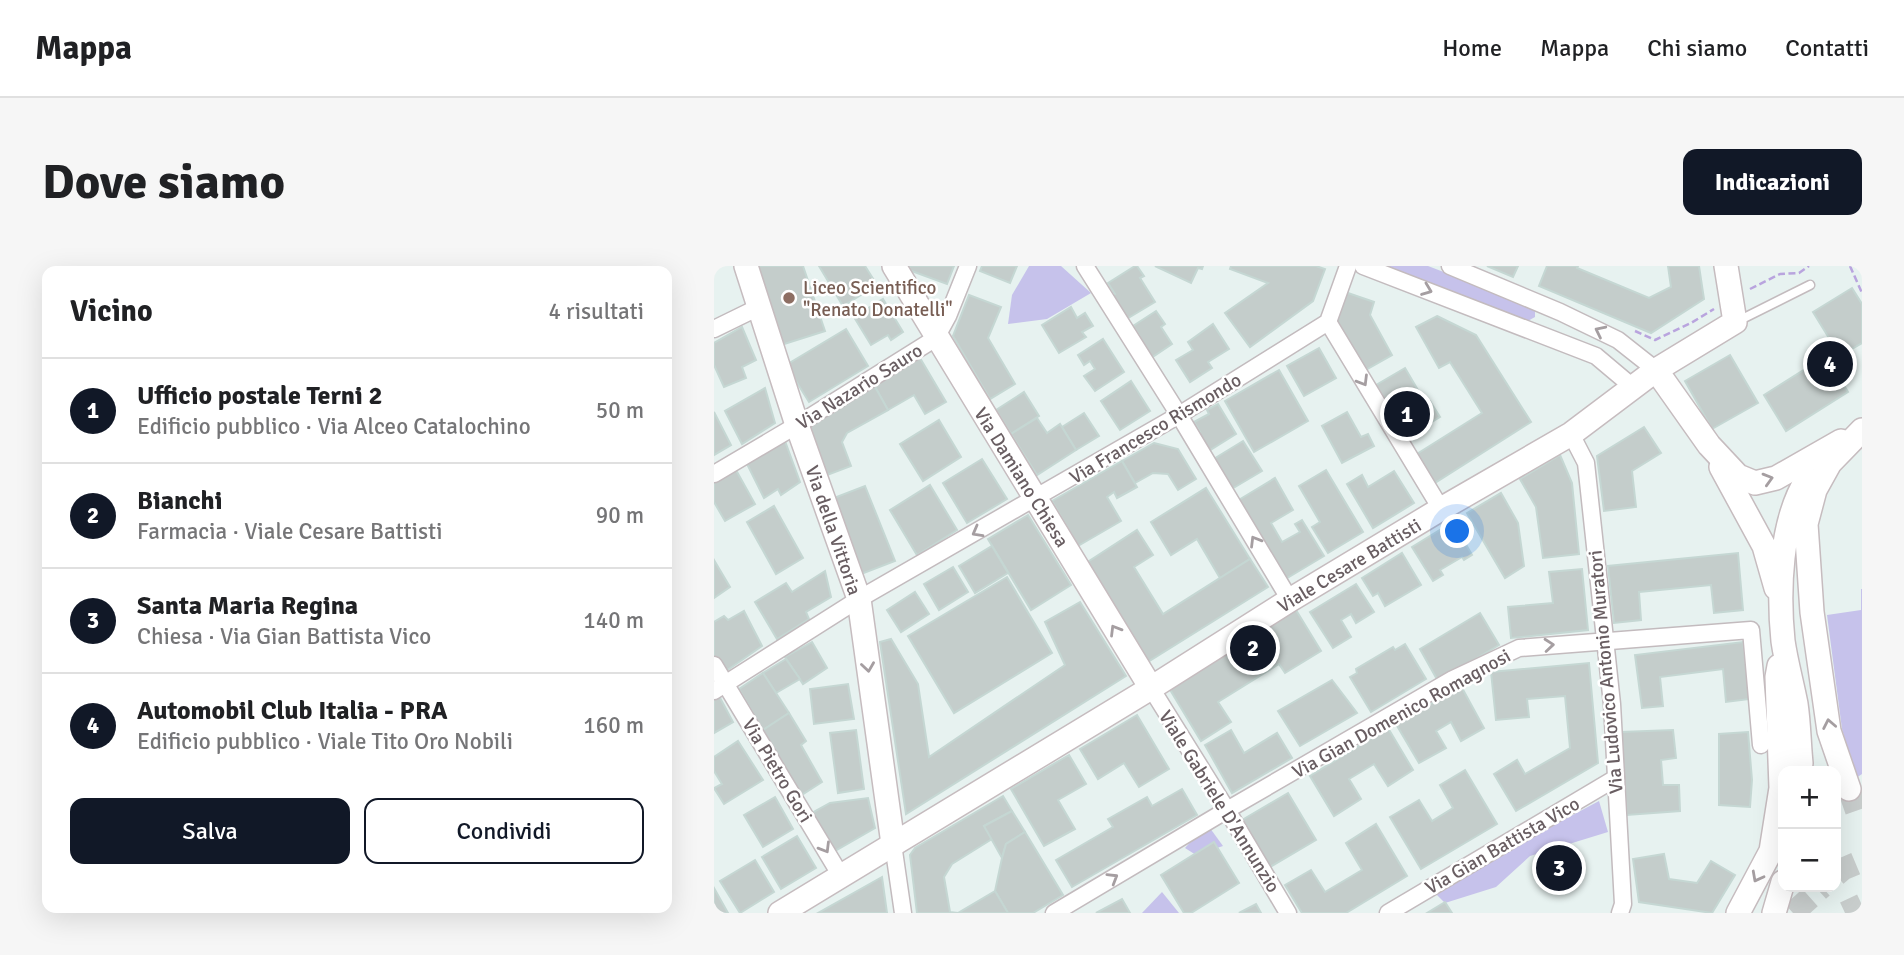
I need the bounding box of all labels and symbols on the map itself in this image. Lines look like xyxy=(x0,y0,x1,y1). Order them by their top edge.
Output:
place label: Liceo Scientifico "Renato Donatelli" xyxy=(803,276,953,322)
one-way arrow xyxy=(1420,282,1432,296)
marker: Liceo Scientifico "Renato Donatelli" xyxy=(781,290,797,306)
one-way arrow xyxy=(1595,326,1607,340)
street label: Via Nazario Sauro xyxy=(792,338,927,435)
pin: 4 xyxy=(1807,338,1853,390)
street label: Via Francesco Rismondo xyxy=(1065,368,1246,490)
one-way arrow xyxy=(1355,373,1368,386)
pin: 1 xyxy=(1384,388,1430,440)
street label: Via Damiano Chiesa xyxy=(968,403,1074,552)
street label: Via della Vittoria xyxy=(800,462,866,598)
one-way arrow xyxy=(1762,473,1774,488)
street label: Viale Cesare Battisti xyxy=(1273,513,1426,618)
your location xyxy=(1440,514,1474,548)
one-way arrow xyxy=(971,524,984,537)
one-way arrow xyxy=(1250,536,1263,549)
street label: Via Ludovico Antonio Muratori xyxy=(1583,549,1629,795)
pin: 2 xyxy=(1230,622,1276,674)
one-way arrow xyxy=(1111,625,1124,638)
one-way arrow xyxy=(1543,638,1555,653)
street label: Via Gian Domenico Romagnosi xyxy=(1288,644,1515,784)
one-way arrow xyxy=(861,661,876,672)
street label: Viale Gabriele D'Annunzio xyxy=(1153,706,1285,897)
street label: Via Pietro Gori xyxy=(737,714,818,827)
one-way arrow xyxy=(1822,718,1837,730)
street label: Via Gian Battista Vico xyxy=(1421,792,1584,900)
one-way arrow xyxy=(816,840,829,853)
pin: 3 xyxy=(1536,842,1582,894)
one-way arrow xyxy=(1751,870,1765,883)
one-way arrow xyxy=(1105,873,1118,886)

